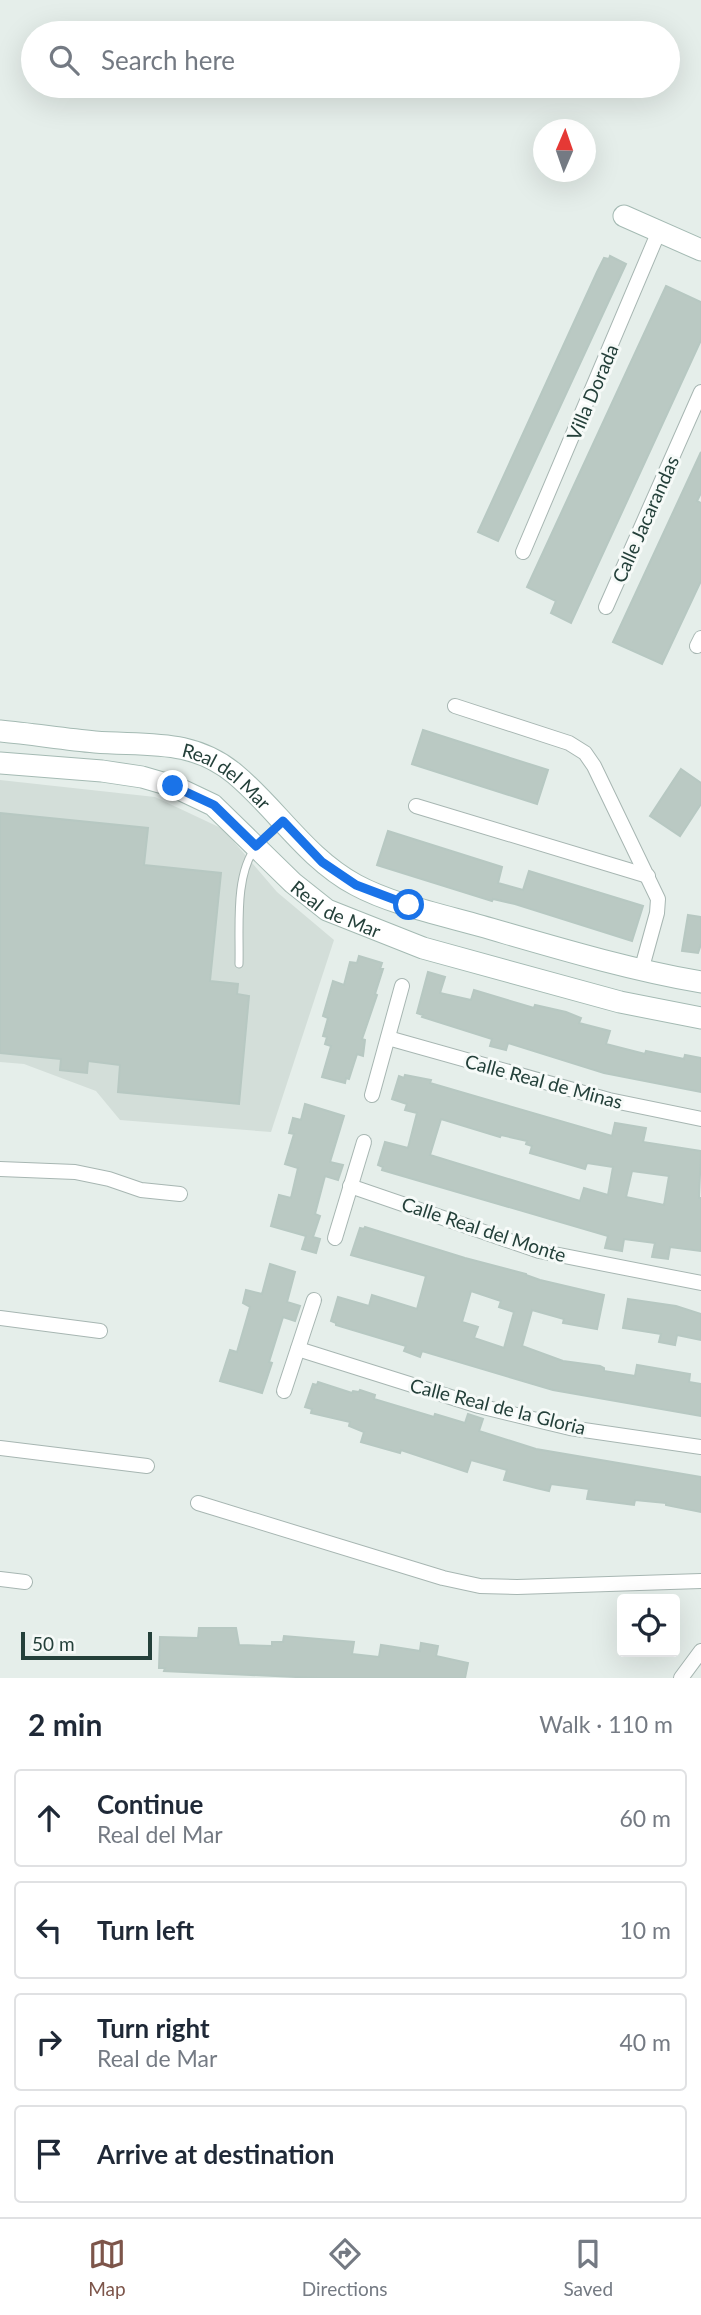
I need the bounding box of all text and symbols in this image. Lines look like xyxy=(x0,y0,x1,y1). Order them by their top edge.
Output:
search box xyxy=(21,21,680,98)
icon: search xyxy=(45,41,83,79)
text: Search here xyxy=(101,44,235,76)
north arrow xyxy=(533,119,596,182)
street label: Villa Dorada xyxy=(561,341,623,443)
street label: Calle Jacarandas xyxy=(607,452,683,586)
street label: Real del Mar xyxy=(180,737,276,814)
route end xyxy=(157,770,188,801)
street label: Real de Mar xyxy=(287,875,385,942)
route start xyxy=(393,889,424,920)
street label: Calle Real de Minas xyxy=(463,1049,625,1113)
street label: Calle Real del Monte xyxy=(399,1192,569,1266)
street label: Calle Real de la Gloria xyxy=(408,1373,588,1439)
map controls xyxy=(617,1594,680,1657)
button: locate xyxy=(617,1594,680,1657)
scale bar xyxy=(21,1629,152,1661)
text: 50 m xyxy=(32,1632,75,1655)
text: 2 min xyxy=(28,1706,102,1742)
text: Walk · 110 m xyxy=(539,1710,673,1738)
text: Continue xyxy=(97,1788,203,1820)
icon: ahead xyxy=(30,1799,68,1837)
text: 60 m xyxy=(620,1804,671,1832)
text: Real del Mar xyxy=(97,1820,223,1848)
icon: left xyxy=(30,1911,68,1949)
text: Turn left xyxy=(97,1914,194,1946)
text: 10 m xyxy=(620,1916,671,1944)
text: Turn right xyxy=(97,2012,210,2044)
icon: right xyxy=(30,2023,68,2061)
text: 40 m xyxy=(620,2028,671,2056)
text: Real de Mar xyxy=(97,2044,217,2072)
icon: arrive xyxy=(30,2135,68,2173)
text: Arrive at destination xyxy=(97,2138,334,2170)
tab: Map xyxy=(88,2235,126,2300)
tab: Directions xyxy=(302,2235,388,2300)
tab: Saved xyxy=(563,2235,613,2300)

